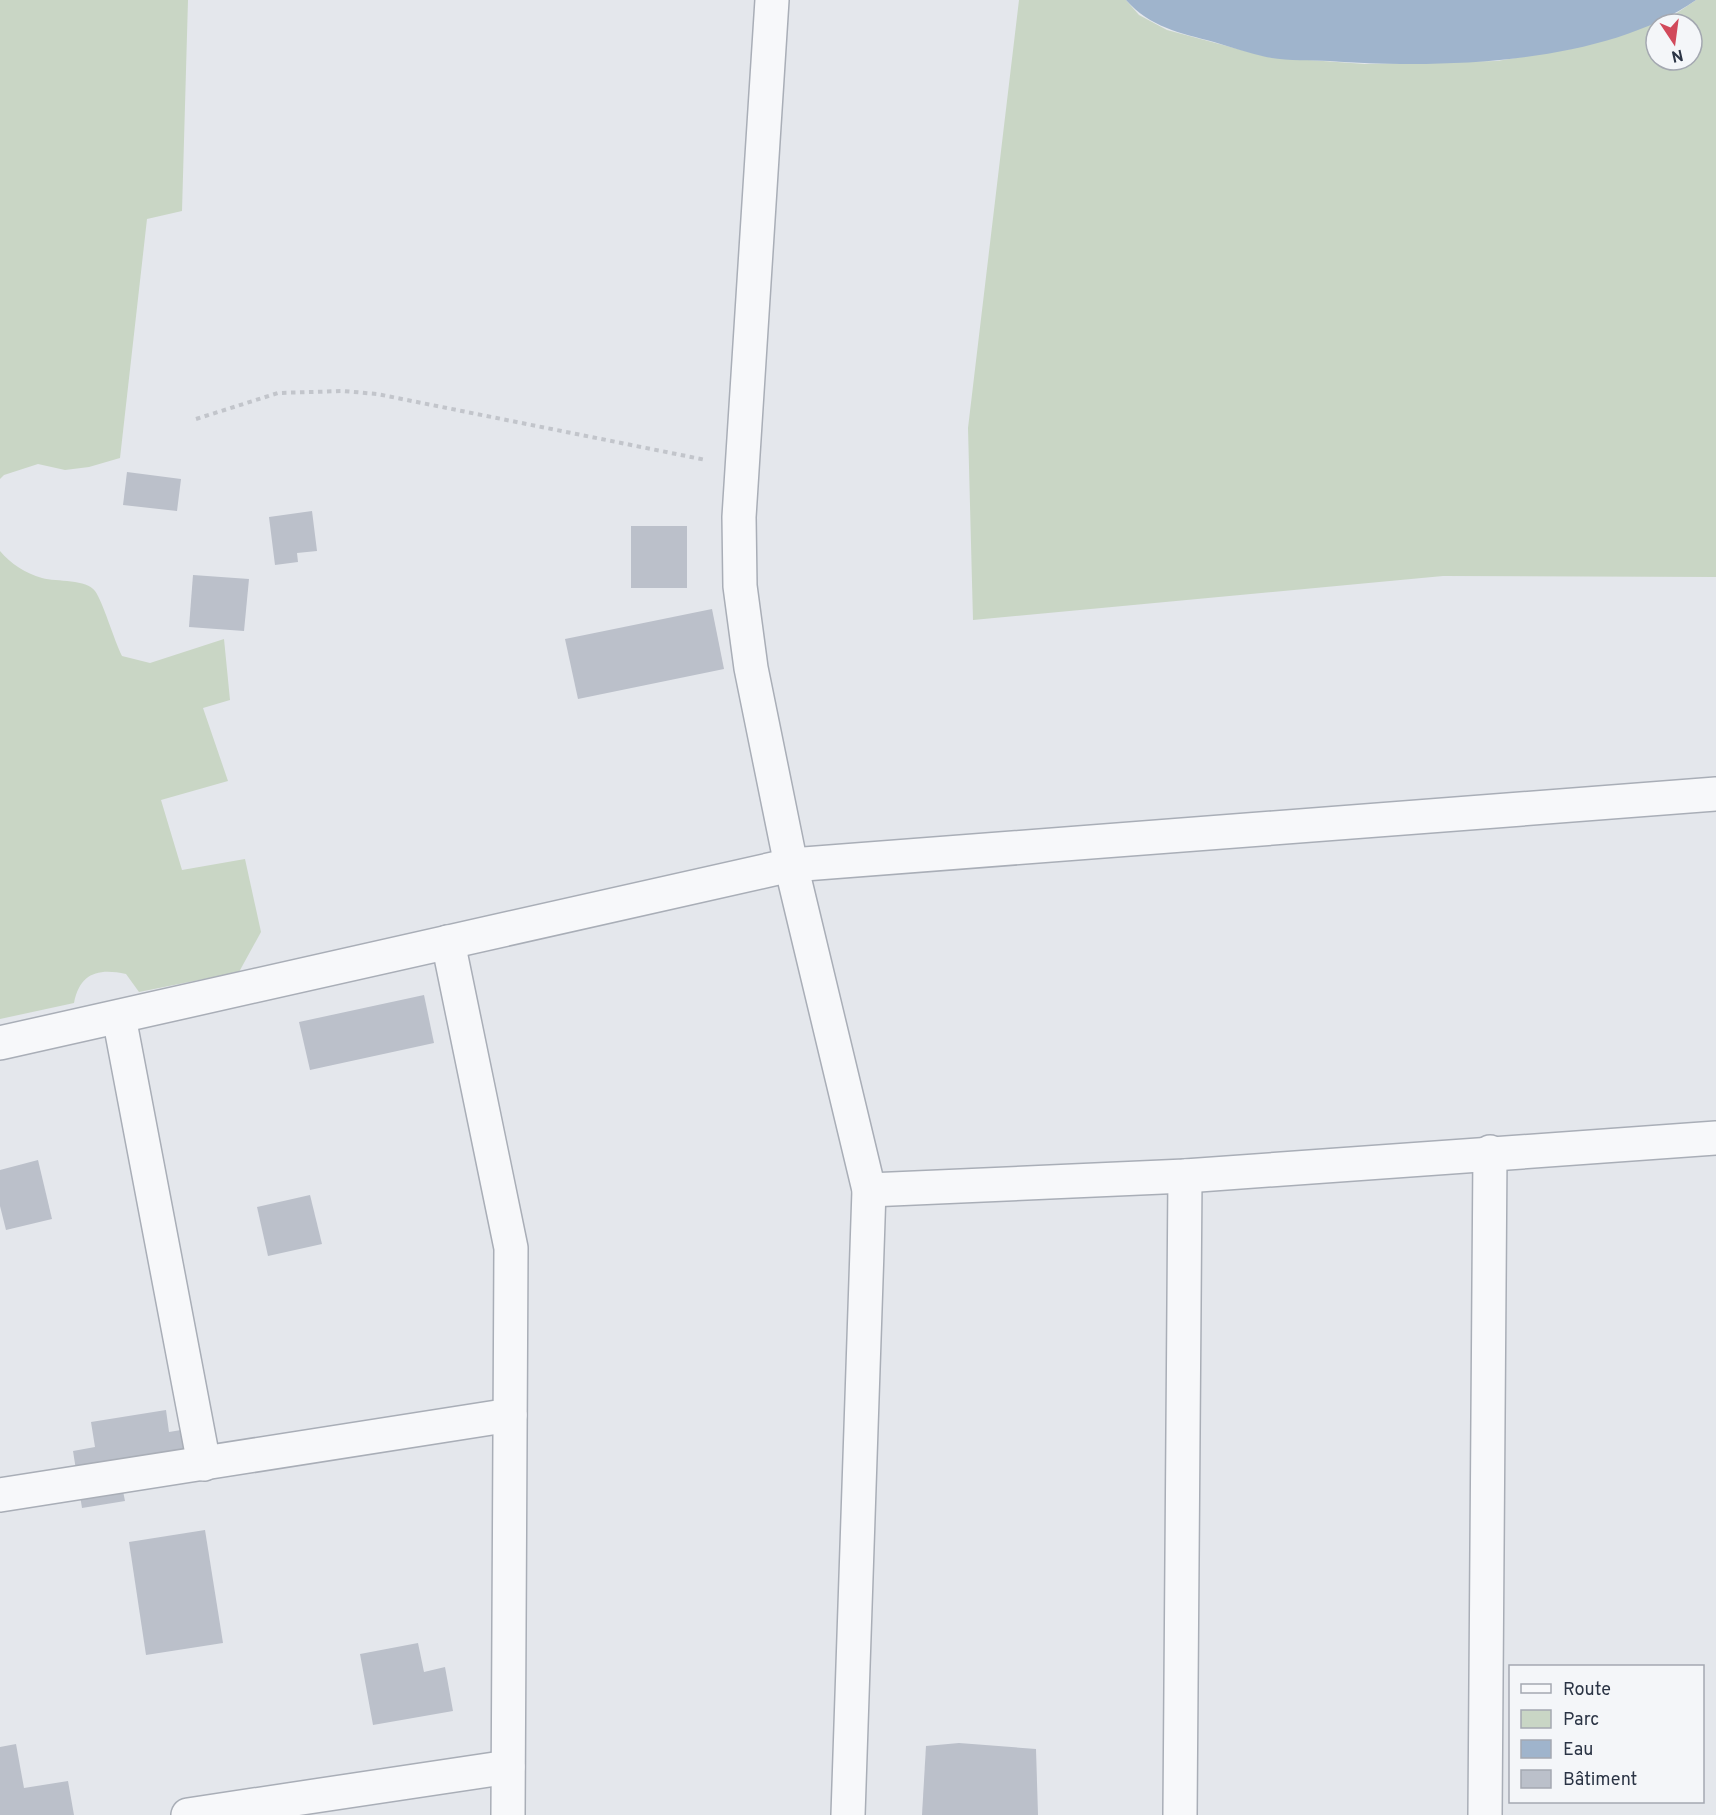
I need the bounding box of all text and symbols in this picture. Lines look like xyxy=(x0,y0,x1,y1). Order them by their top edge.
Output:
north arrow xyxy=(1644,12,1704,72)
text: N xyxy=(1669,44,1685,66)
legend xyxy=(1509,1665,1704,1803)
text: Route xyxy=(1563,1679,1611,1702)
text: Parc xyxy=(1563,1709,1599,1732)
text: Eau xyxy=(1563,1739,1593,1762)
text: Bâtiment xyxy=(1563,1769,1637,1792)

